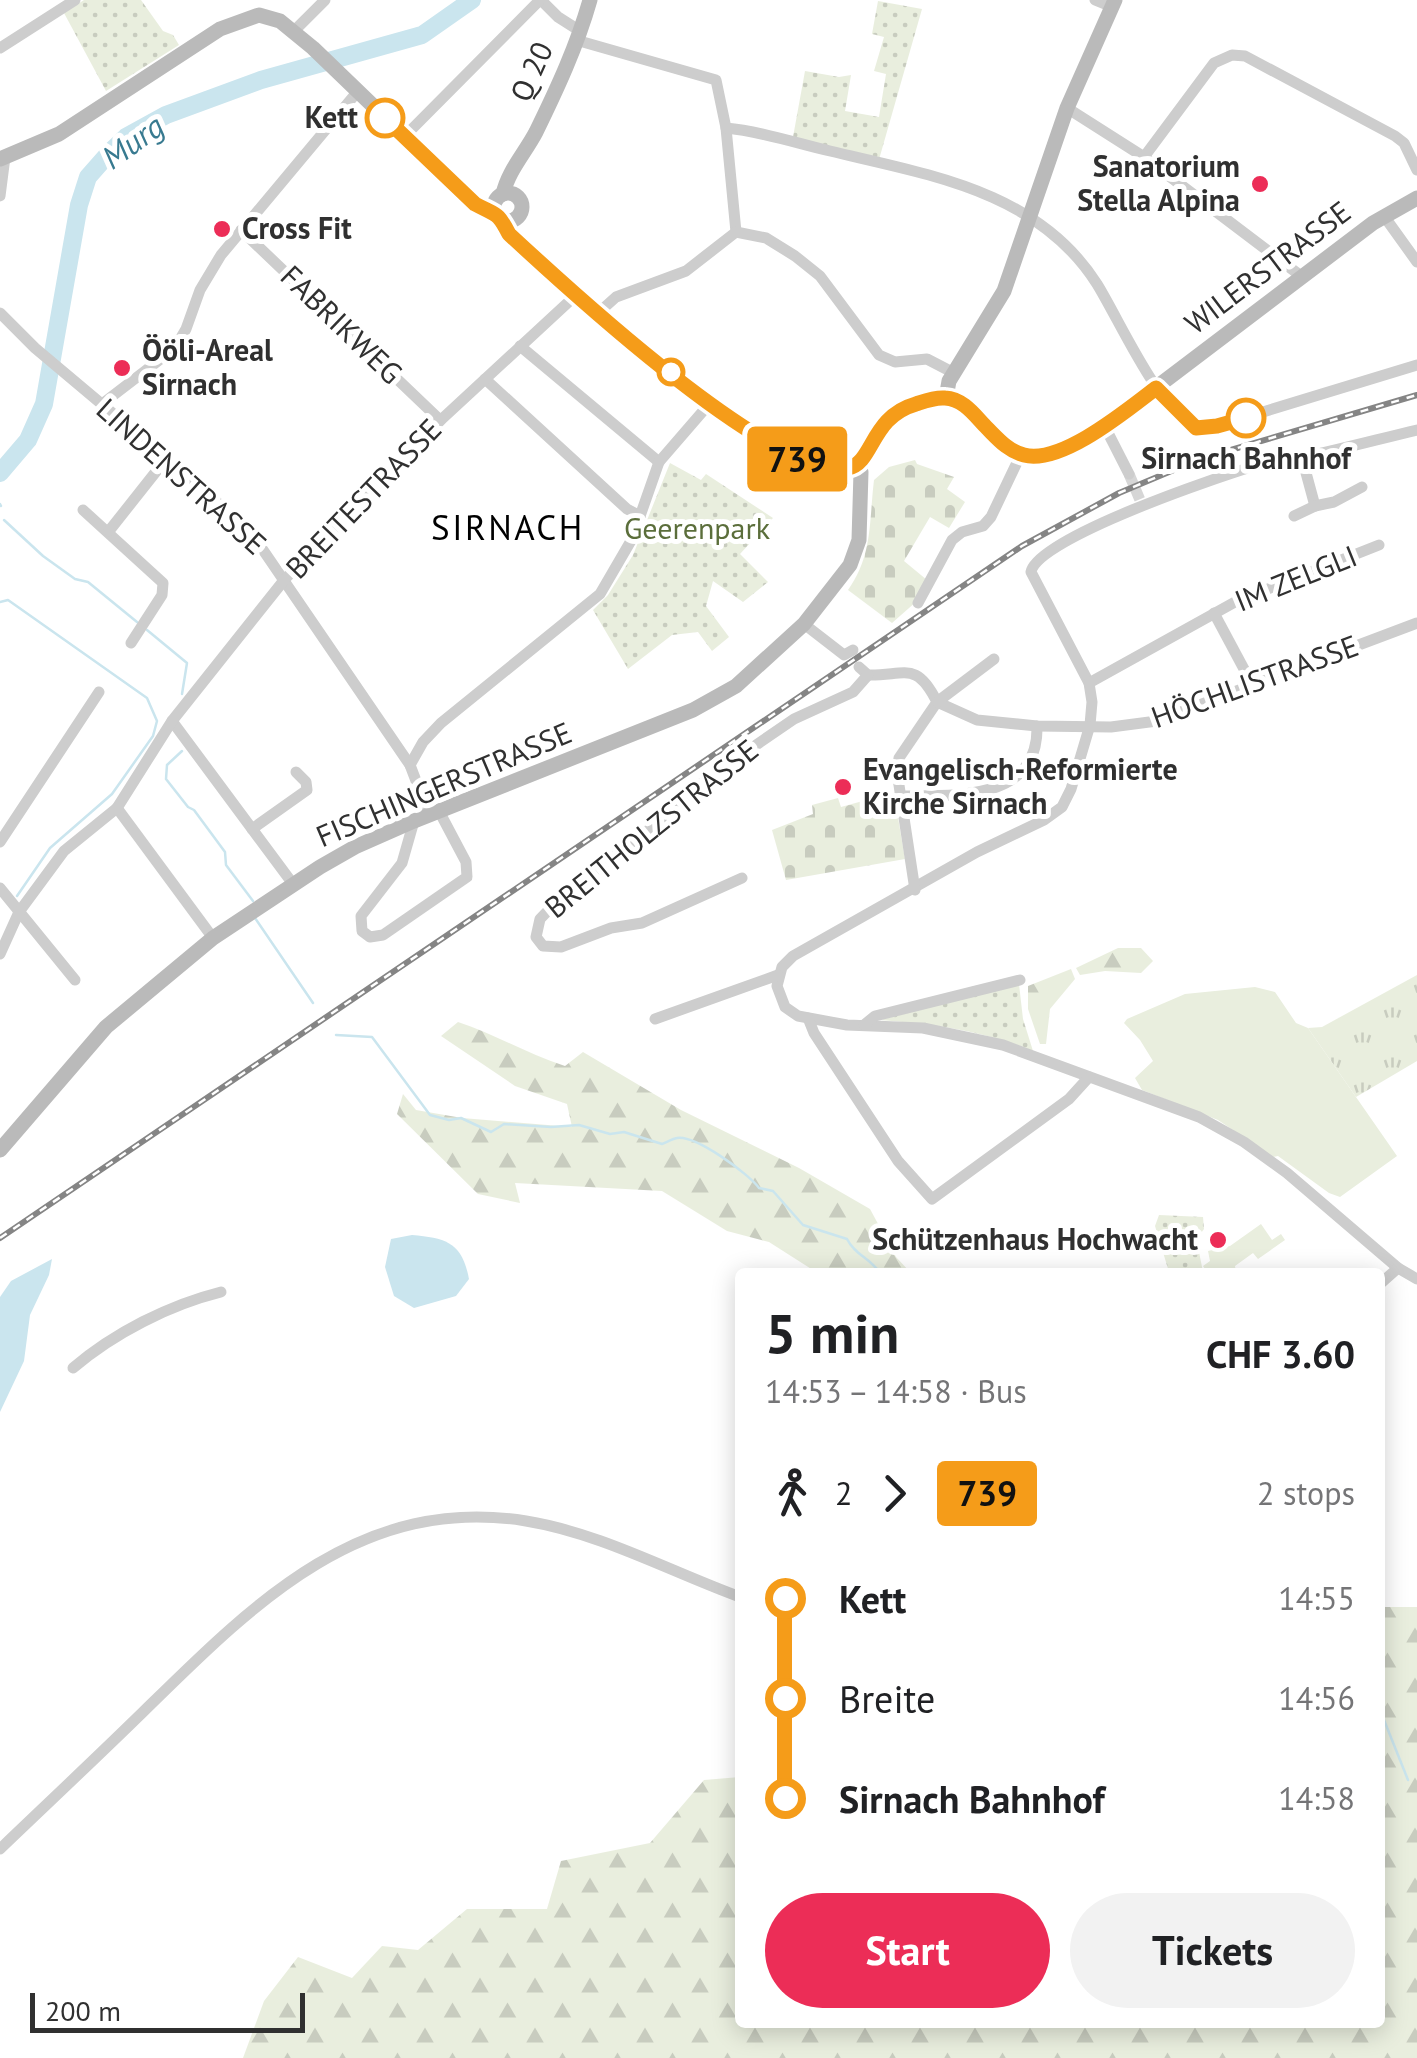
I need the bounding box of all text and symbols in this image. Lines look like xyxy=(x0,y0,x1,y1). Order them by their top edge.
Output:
street label: Q 20 xyxy=(500,35,561,107)
place label: Kett xyxy=(305,97,359,136)
marker: Kett xyxy=(366,99,404,137)
water label: Murg xyxy=(93,104,172,178)
place label: Sanatorium Stella Alpina xyxy=(1077,146,1240,219)
marker: Sanatorium Stella Alpina xyxy=(1249,173,1271,195)
street label: WILERSTRASSE xyxy=(1176,192,1358,342)
place label: Cross Fit xyxy=(242,208,352,247)
marker: Cross Fit xyxy=(211,218,233,240)
street label: FABRIKWEG xyxy=(273,256,411,392)
place label: Ööli-Areal Sirnach xyxy=(142,330,273,403)
marker: Ööli-Areal Sirnach xyxy=(111,357,133,379)
unlabelled marker xyxy=(658,359,684,385)
street label: LINDENSTRASSE xyxy=(89,389,275,562)
marker: Sirnach Bahnhof xyxy=(1227,399,1265,437)
street label: BREITESTRASSE xyxy=(277,410,449,586)
line badge: 739 xyxy=(740,426,854,492)
text: 739 xyxy=(767,436,827,482)
place label: Sirnach Bahnhof xyxy=(1141,438,1353,477)
district label: SIRNACH xyxy=(431,504,585,550)
park label: Geerenpark xyxy=(624,508,771,547)
street label: IM ZELGLI xyxy=(1229,535,1362,620)
street label: HÖCHLISTRASSE xyxy=(1146,625,1363,736)
street label: FISCHINGERSTRASSE xyxy=(310,712,577,855)
street label: BREITHOLZSTRASSE xyxy=(536,730,766,926)
place label: Evangelisch-Reformierte Kirche Sirnach xyxy=(863,749,1178,822)
marker: Evangelisch-Reformierte Kirche Sirnach xyxy=(832,776,854,798)
place label: Schützenhaus Hochwacht xyxy=(872,1219,1199,1258)
marker: Schützenhaus Hochwacht xyxy=(1207,1229,1229,1251)
text: 5 min xyxy=(765,1297,899,1368)
text: CHF 3.60 xyxy=(1206,1329,1355,1378)
text: 14:53 – 14:58 · Bus xyxy=(765,1370,1027,1412)
icon: walk xyxy=(765,1466,820,1521)
icon: forward xyxy=(867,1466,922,1521)
text: 739 xyxy=(957,1470,1017,1516)
text: 2 xyxy=(835,1472,852,1514)
text: 2 stops xyxy=(1257,1472,1355,1514)
text: Kett xyxy=(839,1574,906,1623)
text: 14:55 xyxy=(1278,1577,1355,1619)
text: Breite xyxy=(839,1674,935,1723)
text: 14:56 xyxy=(1278,1677,1355,1719)
text: Sirnach Bahnhof xyxy=(839,1774,1105,1823)
text: 14:58 xyxy=(1278,1777,1355,1819)
button: Start xyxy=(765,1893,1050,2008)
button: Tickets xyxy=(1070,1893,1355,2008)
scale bar xyxy=(30,1988,305,2032)
text: 200 m xyxy=(45,1992,121,2029)

